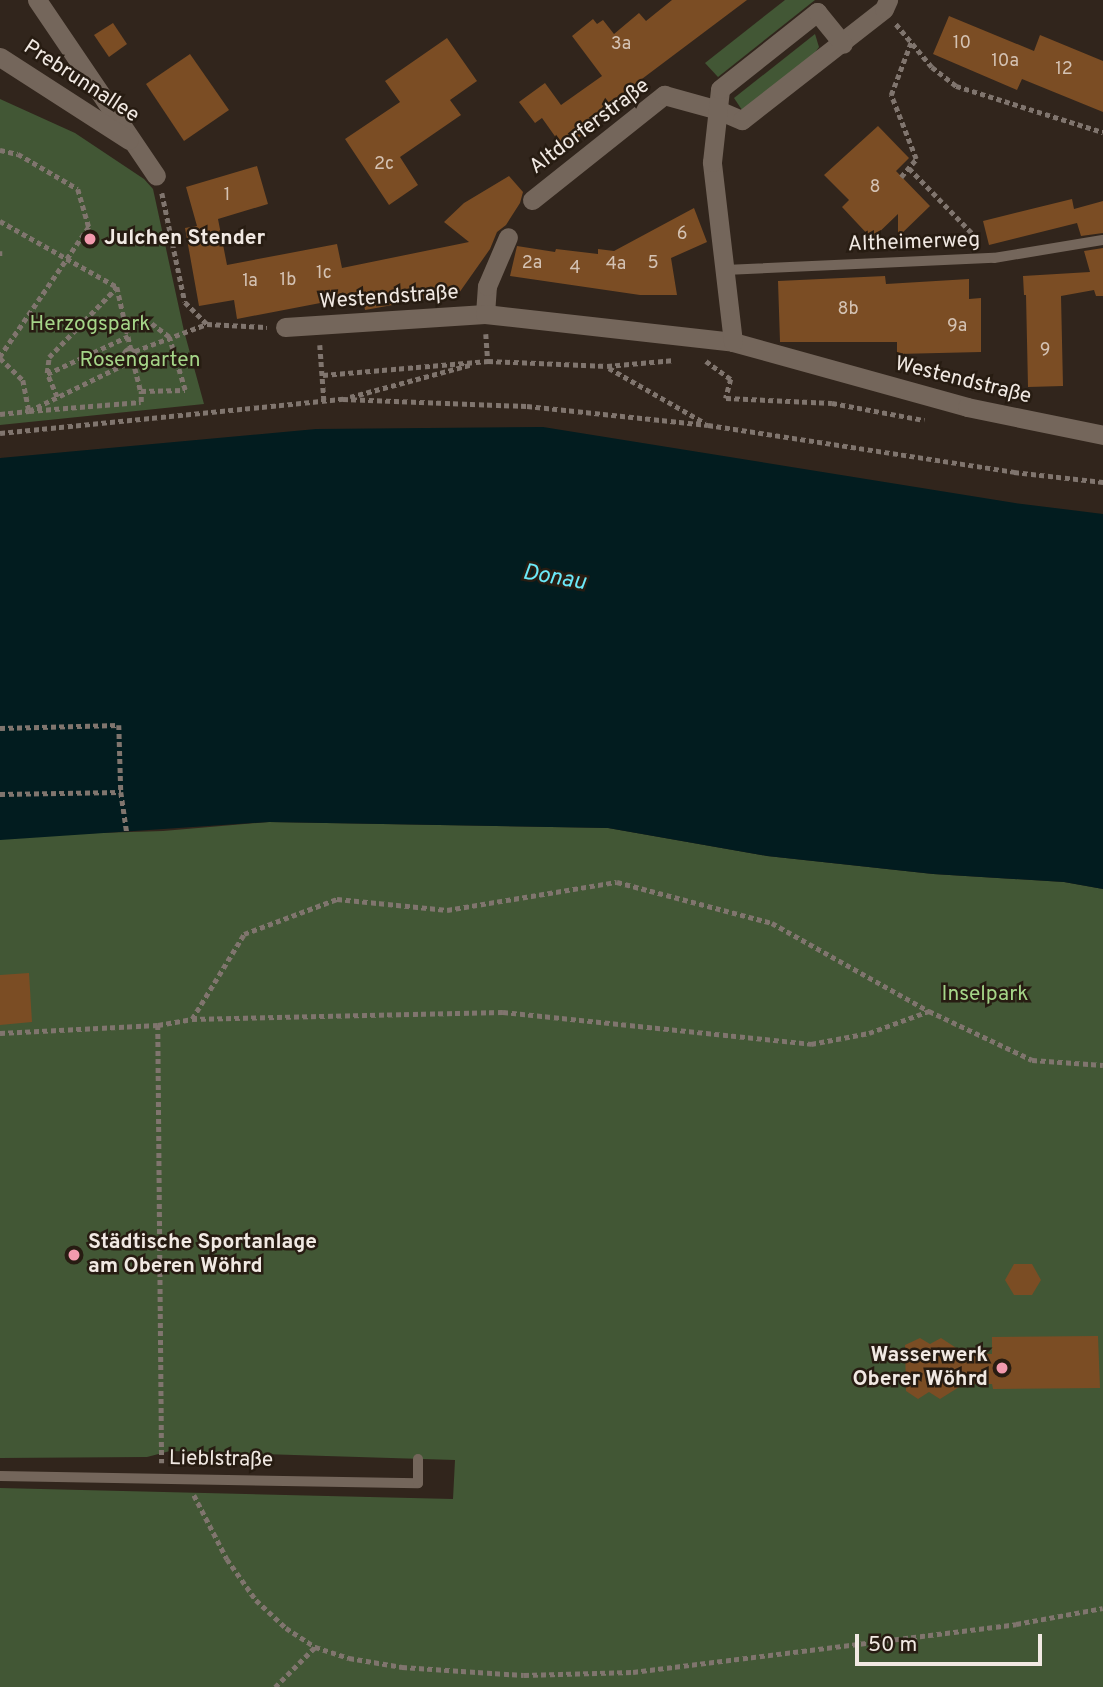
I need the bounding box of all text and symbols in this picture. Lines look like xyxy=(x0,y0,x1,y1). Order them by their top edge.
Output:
house number: 10 xyxy=(953,33,971,55)
house number: 3a xyxy=(611,34,631,56)
street label: Prebrunnallee xyxy=(18,35,144,129)
house number: 10a xyxy=(991,51,1019,73)
house number: 12 xyxy=(1055,59,1073,81)
street label: Altdorferstraße xyxy=(525,74,655,180)
house number: 2c xyxy=(374,154,394,176)
house number: 8 xyxy=(870,177,880,199)
house number: 1 xyxy=(224,185,230,207)
house number: 6 xyxy=(677,224,687,246)
place label: Julchen Stender xyxy=(104,226,265,252)
street label: Altheimerweg xyxy=(848,228,980,258)
marker: Julchen Stender xyxy=(82,231,98,247)
house number: 2a xyxy=(522,253,542,275)
house number: 5 xyxy=(647,253,659,275)
house number: 4a xyxy=(606,254,626,276)
house number: 4 xyxy=(569,258,581,280)
house number: 1c xyxy=(316,263,332,285)
house number: 1b xyxy=(280,270,296,292)
house number: 1a xyxy=(242,271,258,293)
street label: Westendstraße xyxy=(319,281,459,315)
house number: 8b xyxy=(837,299,859,321)
park label: Herzogspark xyxy=(29,312,151,338)
house number: 9a xyxy=(947,316,967,338)
house number: 9 xyxy=(1040,340,1050,362)
park label: Rosengarten xyxy=(79,348,201,374)
street label: Westendstraße xyxy=(892,352,1034,410)
water label: Donau xyxy=(520,560,588,598)
park label: Inselpark xyxy=(942,982,1028,1008)
place label: Städtische Sportanlage am Oberen Wöhrd xyxy=(88,1230,317,1280)
marker: Städtische Sportanlage am Oberen Wöhrd xyxy=(66,1247,82,1263)
place label: Wasserwerk Oberer Wöhrd xyxy=(852,1343,988,1393)
marker: Wasserwerk Oberer Wöhrd xyxy=(994,1360,1010,1376)
street label: Lieblstraße xyxy=(169,1446,273,1474)
scale bar xyxy=(858,1620,1045,1664)
text: 50 m xyxy=(868,1632,917,1659)

